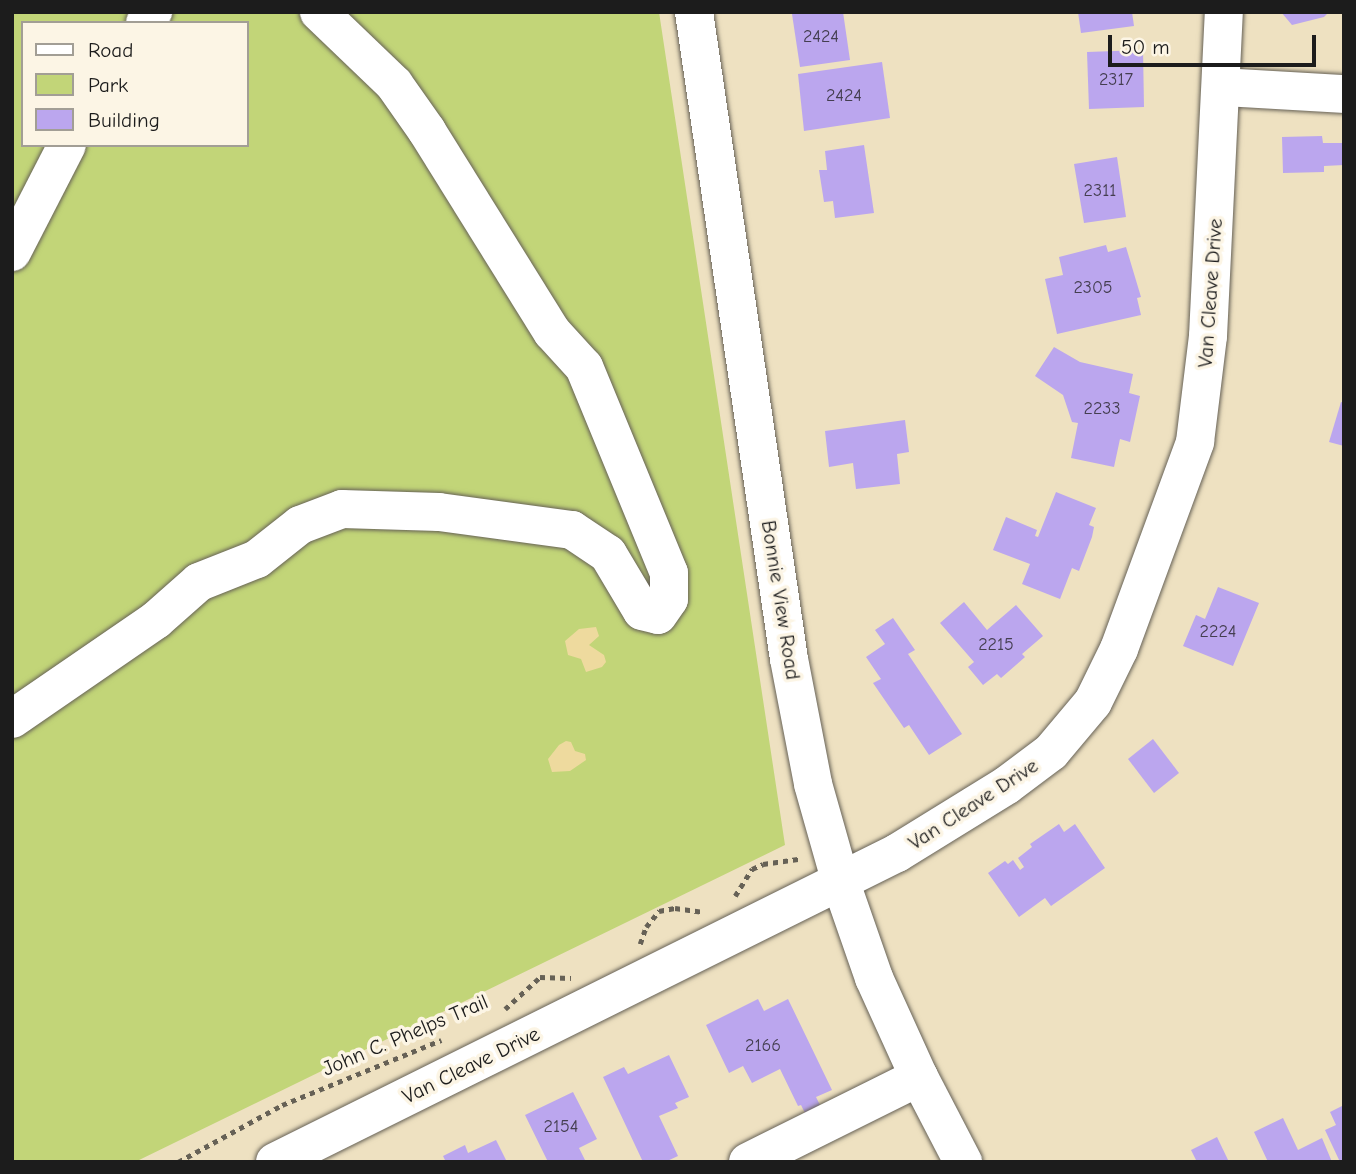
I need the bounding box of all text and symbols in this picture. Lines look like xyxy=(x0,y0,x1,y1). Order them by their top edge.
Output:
legend xyxy=(21,21,248,147)
scale bar xyxy=(1111,21,1319,65)
house number: 2424 xyxy=(803,26,839,48)
text: 50 m xyxy=(1121,35,1170,59)
text: Road xyxy=(88,38,133,62)
house number: 2317 xyxy=(1099,69,1133,91)
text: Park xyxy=(88,73,128,97)
house number: 2424 xyxy=(826,85,862,107)
text: Building xyxy=(88,108,160,132)
house number: 2311 xyxy=(1084,180,1116,202)
street label: Van Cleave Drive xyxy=(1192,218,1228,368)
house number: 2305 xyxy=(1073,277,1113,299)
house number: 2233 xyxy=(1083,398,1121,420)
street label: Bonnie View Road xyxy=(756,518,806,682)
house number: 2224 xyxy=(1200,621,1236,643)
house number: 2215 xyxy=(978,634,1014,656)
street label: Van Cleave Drive xyxy=(903,753,1043,855)
street label: John C. Phelps Trail xyxy=(318,989,492,1081)
street label: Van Cleave Drive xyxy=(398,1021,544,1109)
house number: 2166 xyxy=(745,1035,781,1057)
house number: 2154 xyxy=(543,1116,579,1138)

